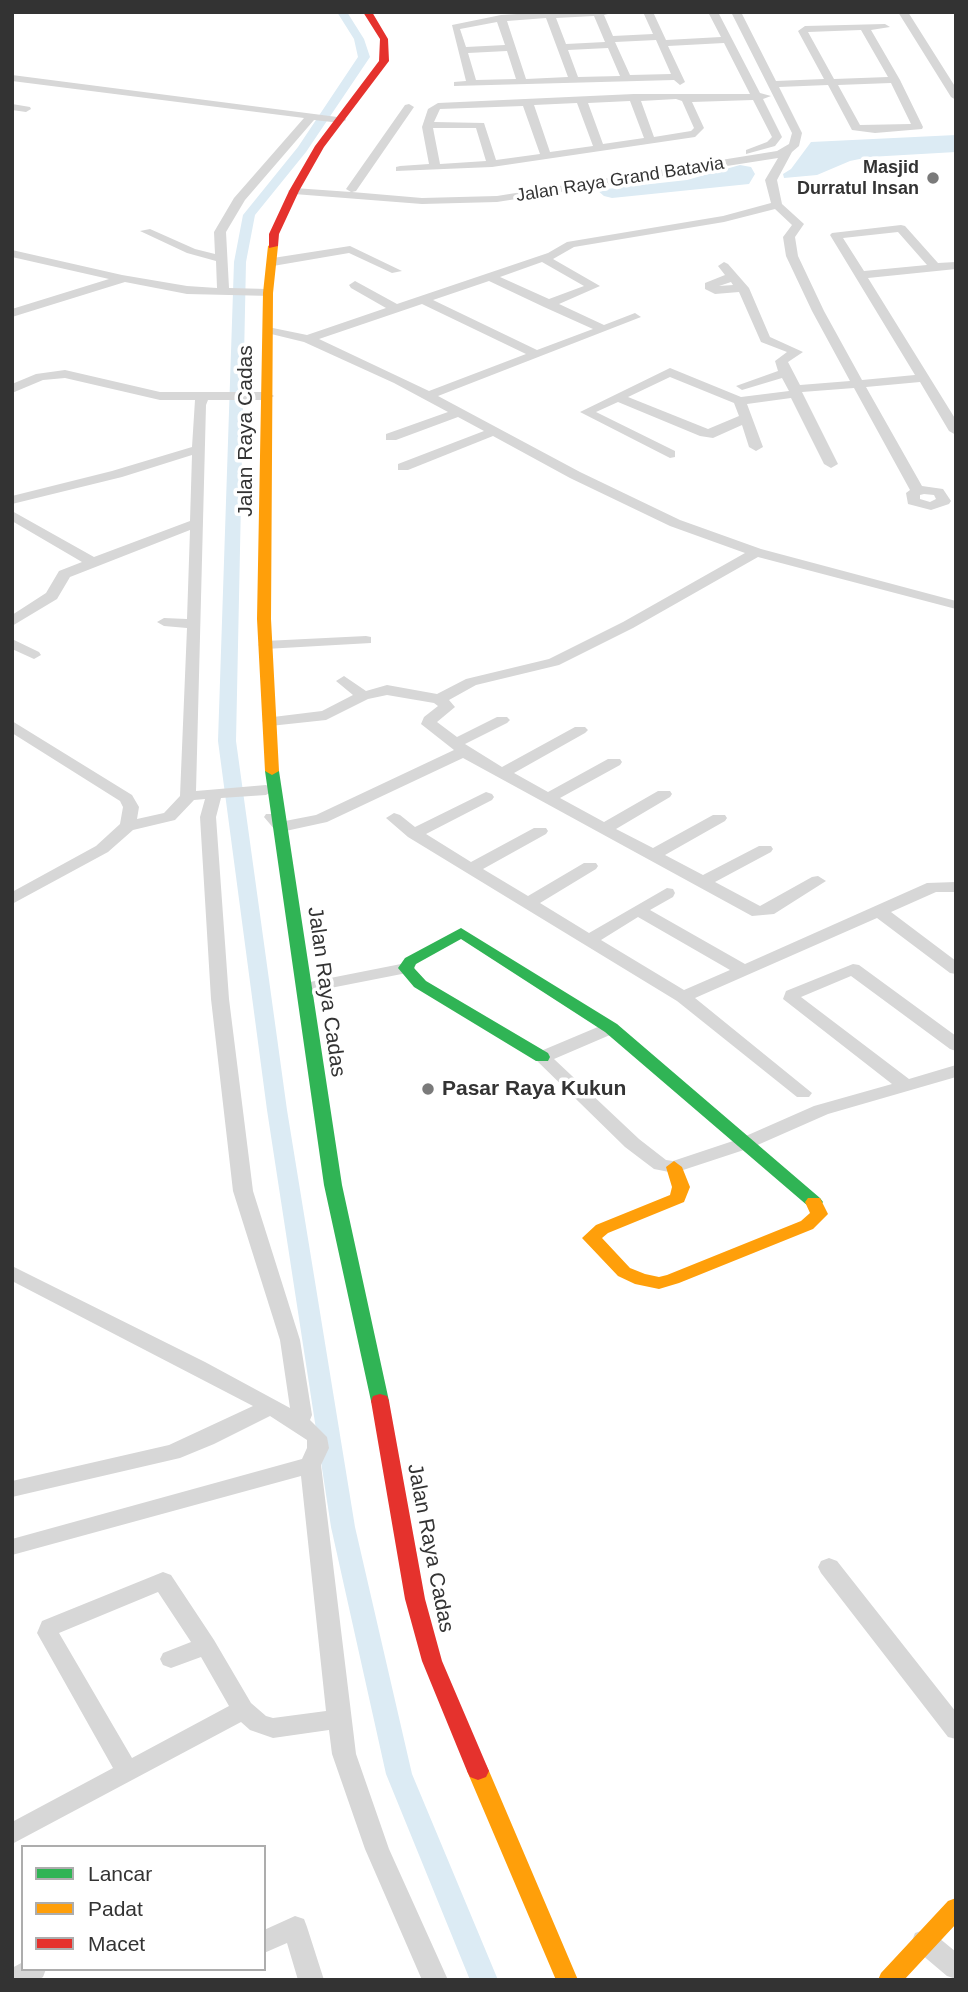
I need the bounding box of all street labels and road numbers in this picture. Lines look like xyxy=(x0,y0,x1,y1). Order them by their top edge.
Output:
street label: Jalan Raya Grand Batavia xyxy=(515,153,725,207)
street label: Jalan Raya Cadas xyxy=(233,345,259,517)
street label: Jalan Raya Cadas xyxy=(302,905,350,1079)
street label: Jalan Raya Cadas xyxy=(401,1461,459,1635)

